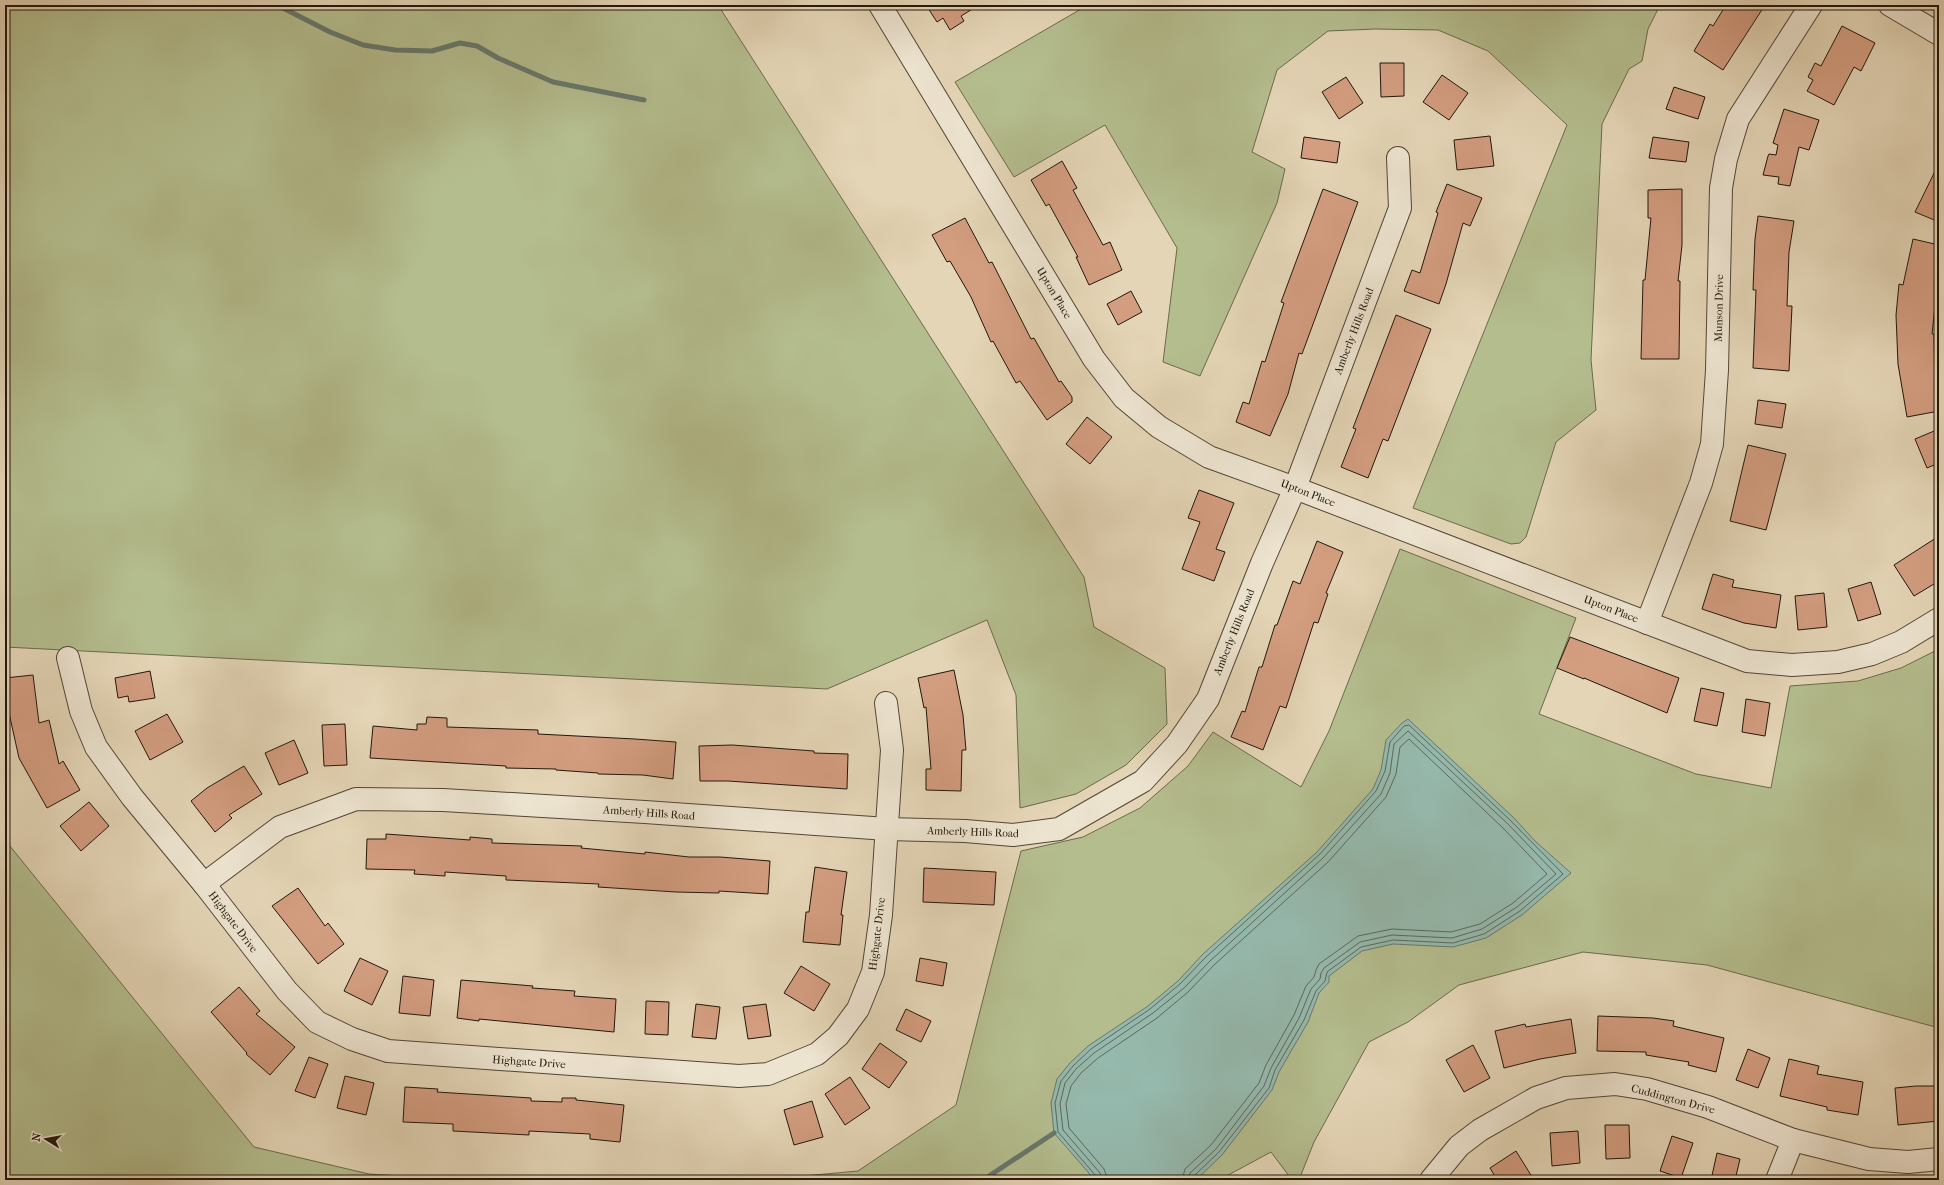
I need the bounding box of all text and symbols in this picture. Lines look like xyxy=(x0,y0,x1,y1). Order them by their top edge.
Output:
street label: Upton Place xyxy=(1034,265,1075,322)
street label: Munson Drive xyxy=(1712,273,1726,342)
street label: Amberly Hills Road xyxy=(1331,285,1377,377)
street label: Upton Place xyxy=(1279,477,1338,510)
street label: Amberly Hills Road xyxy=(1210,586,1258,678)
street label: Upton Place xyxy=(1582,593,1641,626)
street label: Amberly Hills Road xyxy=(602,803,696,823)
street label: Amberly Hills Road xyxy=(926,824,1020,840)
street label: Highgate Drive xyxy=(206,889,261,956)
street label: Highgate Drive xyxy=(866,896,888,971)
street label: Highgate Drive xyxy=(492,1053,567,1071)
street label: Cuddington Drive xyxy=(1630,1082,1717,1117)
north arrow xyxy=(26,1119,66,1159)
text: N xyxy=(29,1131,44,1143)

